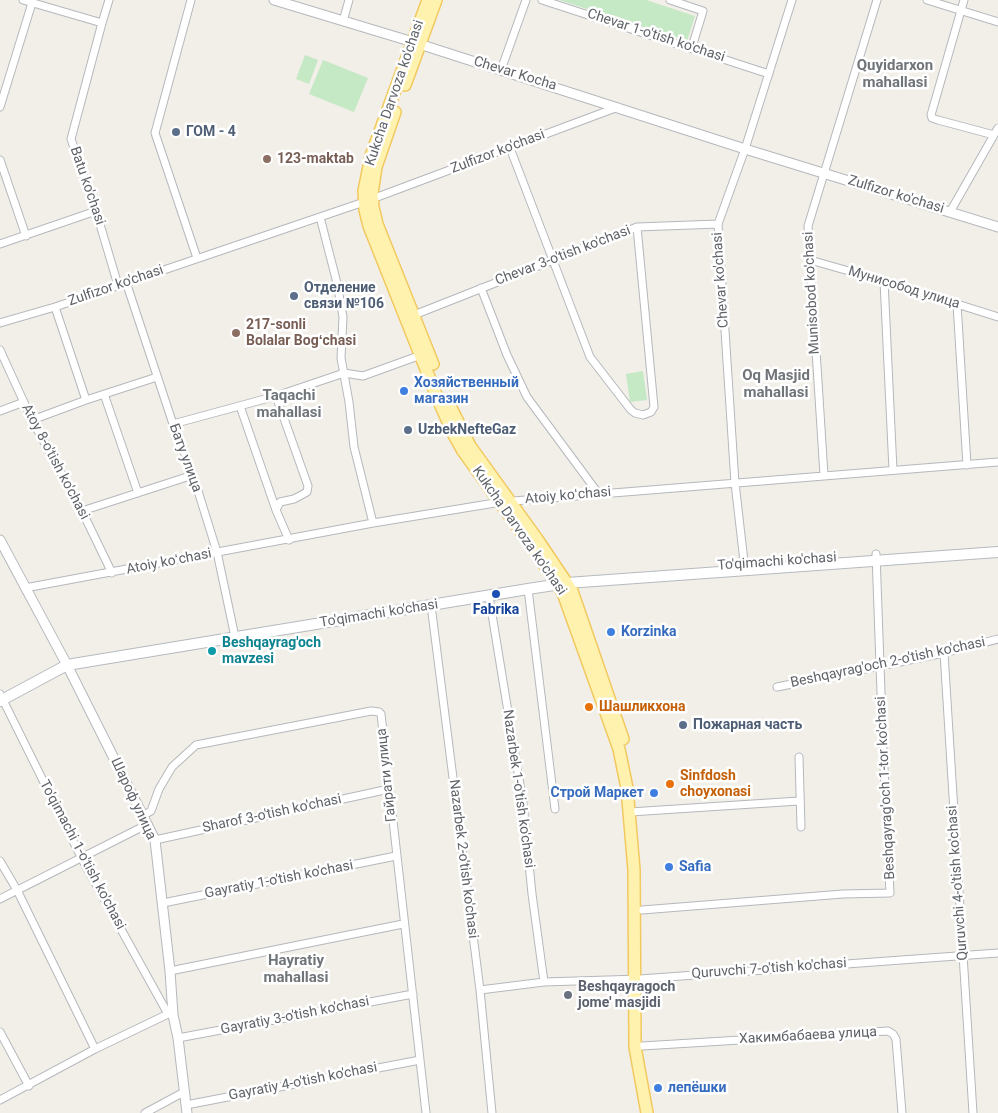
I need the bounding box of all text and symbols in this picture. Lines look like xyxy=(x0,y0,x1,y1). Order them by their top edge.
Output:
street label: Chevar 1-o'tish ko'chasi xyxy=(585,6,727,66)
street label: Kukcha Darvoza ko'chasi xyxy=(362,18,428,168)
street label: Chevar Kocha xyxy=(471,53,559,95)
district label: Quyidarxon mahallasi xyxy=(857,57,933,92)
place label: ГОМ - 4 xyxy=(186,124,236,140)
marker: ГОМ - 4 xyxy=(170,126,182,138)
street label: Zulfizor ko'chasi xyxy=(448,126,548,178)
street label: Batu ko'chasi xyxy=(66,145,108,227)
place label: 123-maktab xyxy=(277,151,354,167)
marker: 123-maktab xyxy=(261,153,273,165)
street label: Zulfizor ko'chasi xyxy=(846,172,946,218)
street label: Chevar 3-o'tish ko'chasi xyxy=(493,222,633,290)
street label: Chevar ko'chasi xyxy=(709,231,733,329)
street label: Munisobod ko'chasi xyxy=(800,231,824,355)
street label: Zulfizor ko'chasi xyxy=(66,262,166,310)
street label: Мунисобод улица xyxy=(846,263,962,313)
place label: Отделение связи №106 xyxy=(304,280,384,312)
marker: Отделение связи №106 xyxy=(288,290,300,302)
place label: 217-sonli Bolalar Bogʻchasi xyxy=(246,317,356,350)
marker: 217-sonli Bolalar Bogʻchasi xyxy=(230,327,242,339)
district label: Oq Masjid mahallasi xyxy=(742,367,810,402)
place label: Хозяйственный магазин xyxy=(414,375,519,408)
marker: Хозяйственный магазин xyxy=(398,385,410,397)
district label: Taqachi mahallasi xyxy=(256,387,322,422)
street label: Atoy 8-o'tish ko'chasi xyxy=(17,401,93,523)
street label: Бату улица xyxy=(165,421,205,495)
place label: UzbekNefteGaz xyxy=(418,422,516,438)
marker: UzbekNefteGaz xyxy=(402,424,414,436)
street label: Kukcha Darvoza ko'chasi xyxy=(468,463,570,599)
street label: Atoiy koʻchasi xyxy=(524,484,612,508)
street label: Atoiy koʻchasi xyxy=(125,546,213,578)
street label: To'qimachi ko'chasi xyxy=(717,549,837,575)
marker: Fabrika xyxy=(490,588,502,600)
street label: To'qimachi ko'chasi xyxy=(319,596,439,632)
place label: Fabrika xyxy=(473,602,519,618)
place label: Korzinka xyxy=(621,624,676,640)
marker: Korzinka xyxy=(605,626,617,638)
street label: Beshqayrag'och 2-o'tish ko'chasi xyxy=(789,634,987,692)
place label: Beshqayrag'och mavzesi xyxy=(222,635,321,668)
marker: Beshqayrag'och mavzesi xyxy=(206,645,218,657)
street label: Beshqayrag'och 1-tor ko'chasi xyxy=(873,696,899,880)
place label: Шашликхона xyxy=(599,699,685,715)
marker: Шашликхона xyxy=(583,701,595,713)
street label: Nazarbek 1-o'tish ko'chasi xyxy=(499,709,537,869)
place label: Пожарная часть xyxy=(693,717,802,733)
marker: Пожарная часть xyxy=(677,719,689,731)
street label: Гайрати улица xyxy=(374,727,400,823)
street label: Шароф улица xyxy=(107,755,159,843)
place label: Sinfdosh choyxonasi xyxy=(680,768,751,800)
street label: To'qimachi 1-o'tish ko'chasi xyxy=(35,777,129,933)
marker: Sinfdosh choyxonasi xyxy=(664,778,676,790)
street label: Nazarbek 2-o'tish ko'chasi xyxy=(445,779,481,939)
place label: Строй Маркет xyxy=(550,785,644,801)
marker: Строй Маркет xyxy=(648,787,660,799)
street label: Sharof 3-o'tish ko'chasi xyxy=(201,791,343,837)
street label: Quruvchi 4-o'tish ko'chasi xyxy=(944,805,972,961)
street label: Gayratiy 1-o'tish ko'chasi xyxy=(203,857,355,903)
place label: Safia xyxy=(679,859,711,875)
marker: Safia xyxy=(663,861,675,873)
district label: Hayratiy mahallasi xyxy=(263,952,329,987)
street label: Quruvchi 7-o'tish ko'chasi xyxy=(691,955,847,983)
place label: Beshqayragoch jome' masjidi xyxy=(578,979,675,1012)
marker: Beshqayragoch jome' masjidi xyxy=(562,989,574,1001)
street label: Gayratiy 3-o'tish ko'chasi xyxy=(219,993,371,1039)
street label: Хакимбабаева улица xyxy=(739,1024,877,1048)
street label: Gayratiy 4-o'tish ko'chasi xyxy=(227,1059,379,1105)
place label: лепёшки xyxy=(668,1080,726,1096)
marker: лепёшки xyxy=(652,1082,664,1094)

